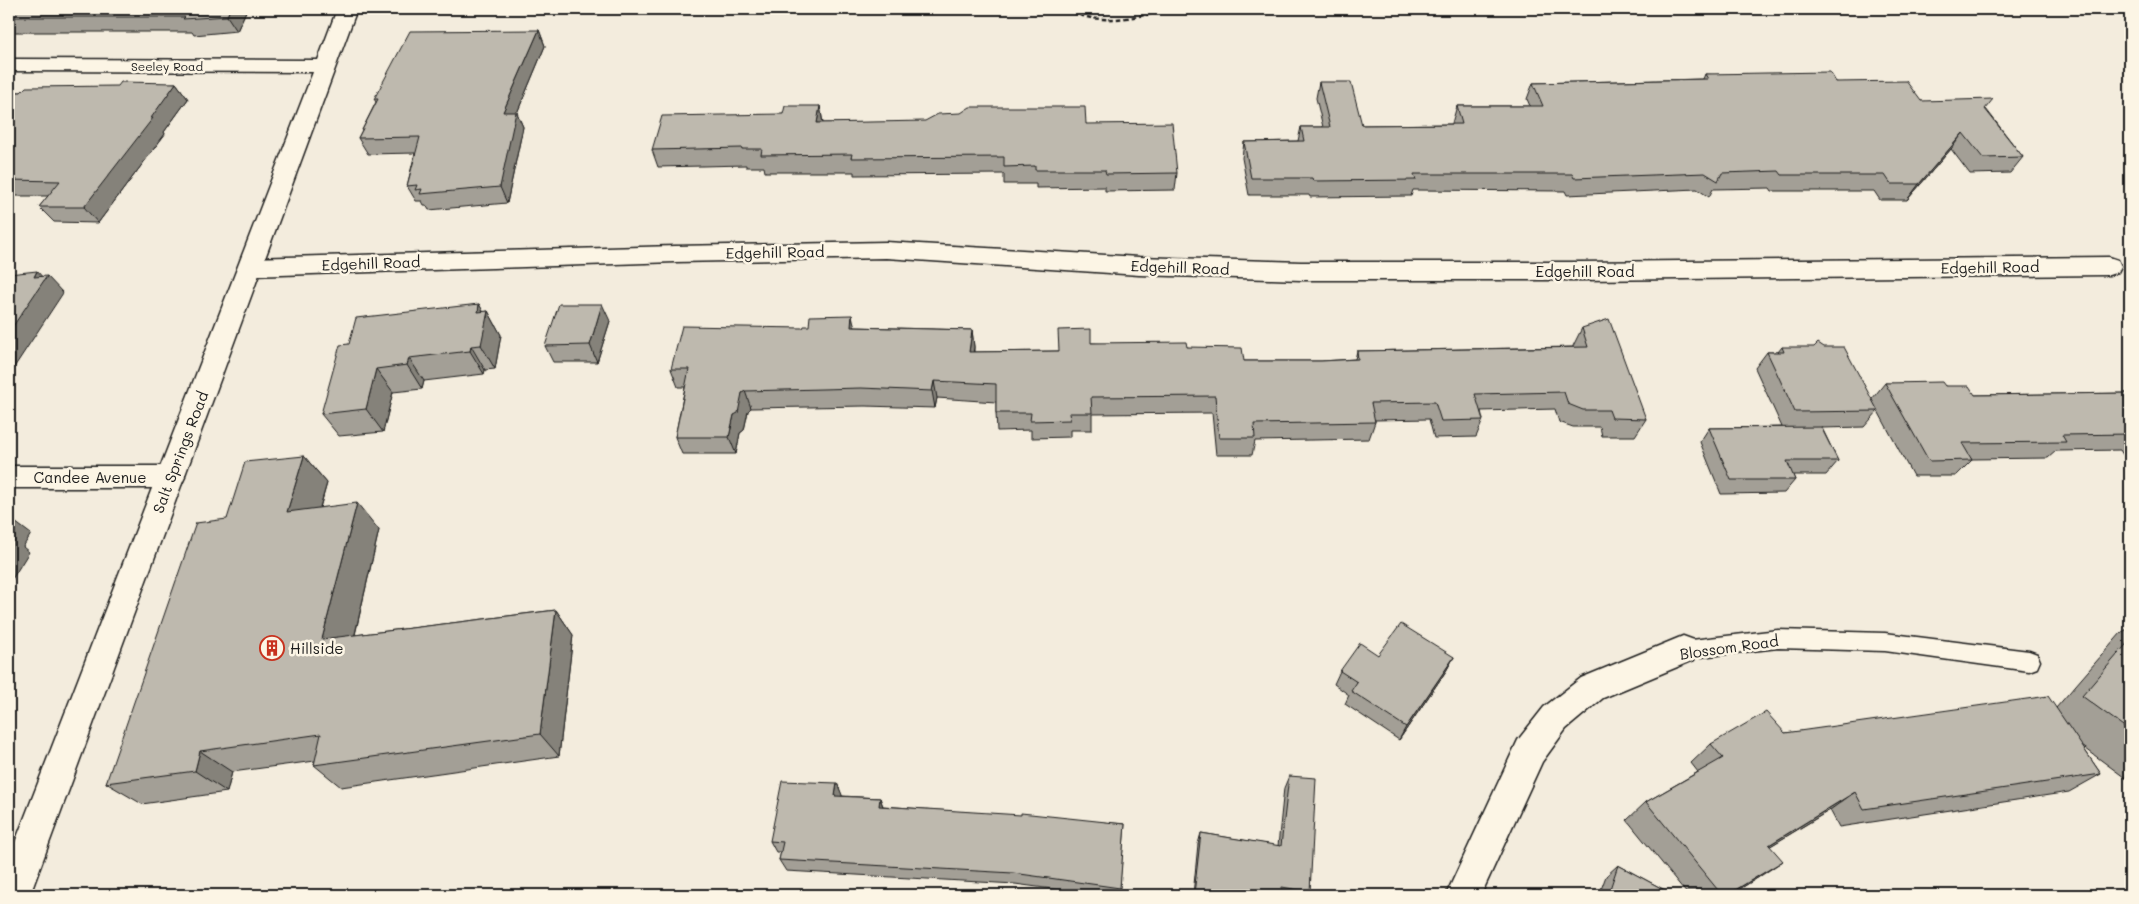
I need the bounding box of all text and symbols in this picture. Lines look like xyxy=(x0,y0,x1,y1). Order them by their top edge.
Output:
street label: Seeley Road xyxy=(131,58,203,74)
street label: Edgehill Road xyxy=(725,241,825,263)
street label: Edgehill Road xyxy=(321,251,421,275)
street label: Edgehill Road xyxy=(1130,255,1230,279)
street label: Edgehill Road xyxy=(1940,256,2040,278)
street label: Edgehill Road xyxy=(1536,261,1634,281)
street label: Salt Springs Road xyxy=(148,388,212,516)
street label: Candee Avenue xyxy=(33,467,147,487)
street label: Blossom Road xyxy=(1678,630,1780,664)
building icon: Hillside xyxy=(259,635,285,661)
place label: Hillside xyxy=(290,638,344,658)

